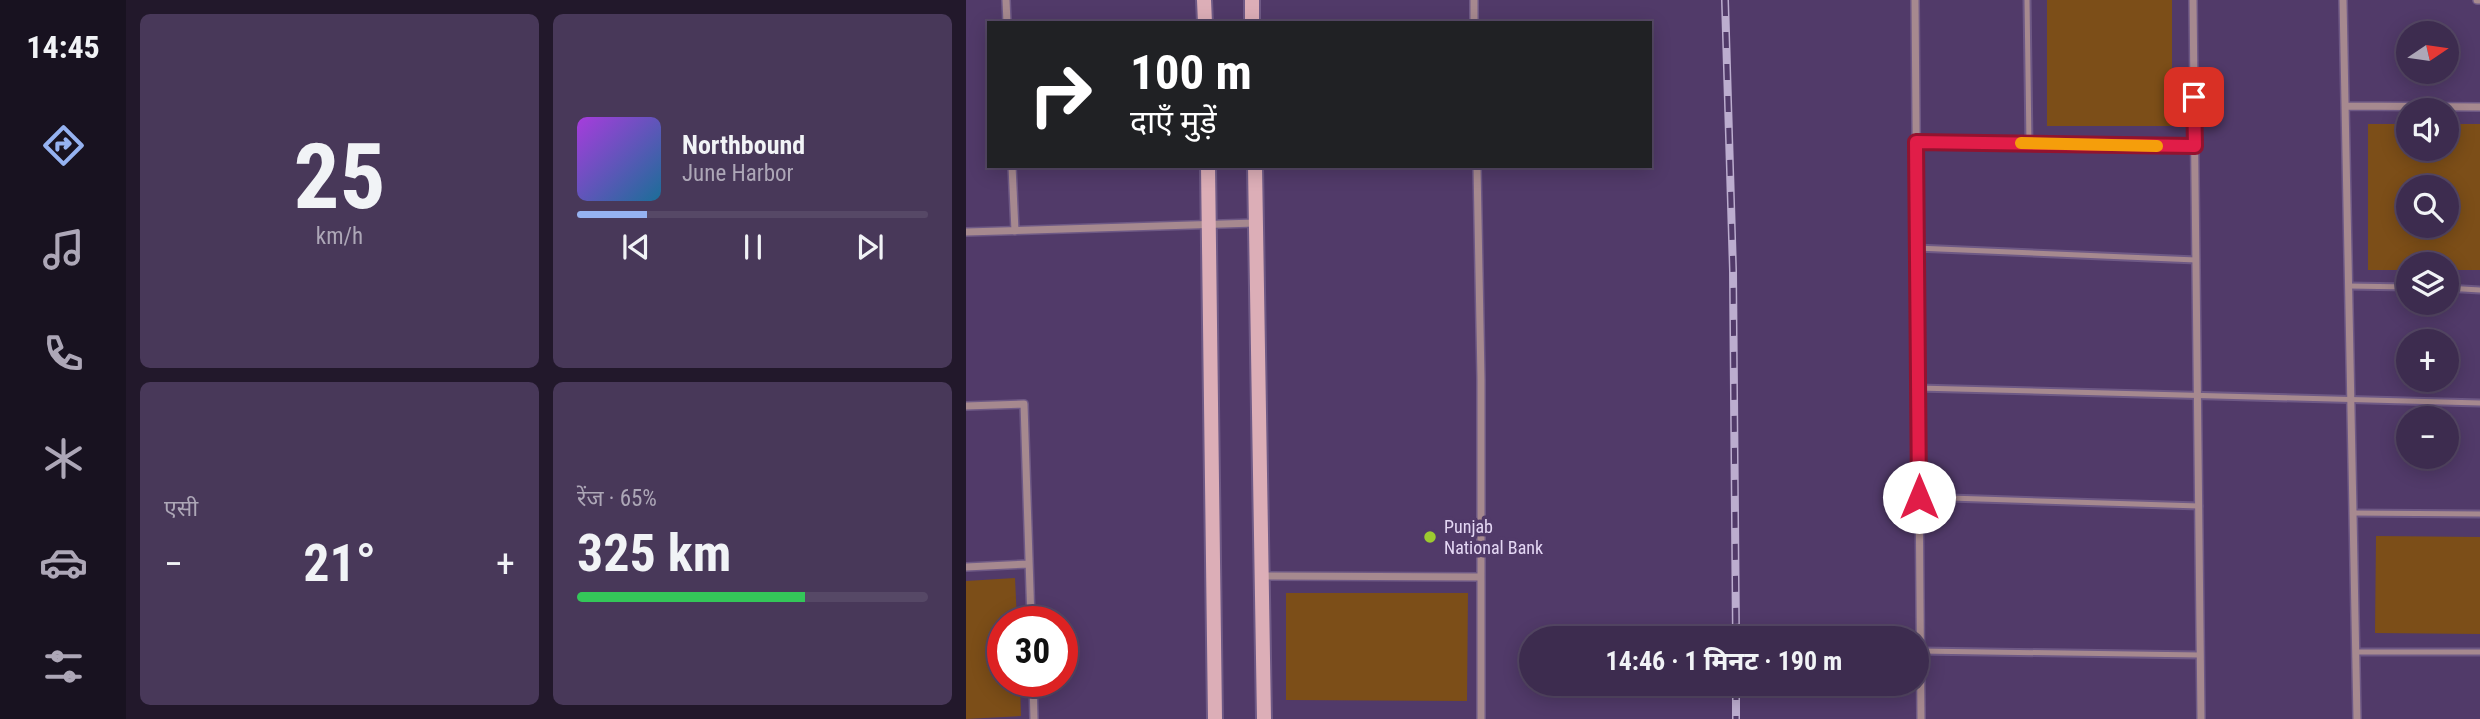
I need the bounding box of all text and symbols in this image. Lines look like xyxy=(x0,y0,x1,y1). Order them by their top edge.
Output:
north arrow xyxy=(2396,21,2459,84)
map controls xyxy=(2396,21,2459,469)
text: 14:45 xyxy=(26,28,100,66)
text: 100 m xyxy=(1130,44,1252,101)
icon: right xyxy=(1015,49,1106,140)
pin xyxy=(2164,67,2224,127)
icon: arrive xyxy=(2175,78,2213,116)
button: sound xyxy=(2396,98,2459,161)
text: दाएँ मुड़ें xyxy=(1130,103,1217,141)
icon: directions xyxy=(39,121,88,170)
text: 25 xyxy=(294,124,385,230)
text: Northbound xyxy=(682,130,805,160)
text: June Harbor xyxy=(682,160,794,187)
button: search xyxy=(2396,175,2459,238)
text: km/h xyxy=(316,223,363,250)
icon: music xyxy=(39,225,88,274)
icon: previous xyxy=(617,228,655,266)
icon: pause xyxy=(734,228,772,266)
icon: next xyxy=(851,228,889,266)
button: layers xyxy=(2396,252,2459,315)
icon: phone xyxy=(39,329,88,378)
button: + xyxy=(2396,329,2459,392)
button: − xyxy=(2396,406,2459,469)
icon: climate xyxy=(39,434,88,483)
position arrow xyxy=(1882,460,1956,534)
text: रेंज · 65% xyxy=(577,485,657,512)
text: एसी xyxy=(164,495,198,522)
place label: Punjab National Bank xyxy=(1444,516,1543,558)
text: 325 km xyxy=(577,523,731,584)
marker: Punjab National Bank xyxy=(1422,529,1438,545)
text: 21° xyxy=(303,533,376,594)
icon: car xyxy=(39,538,88,587)
text: − xyxy=(164,542,183,586)
text: + xyxy=(496,542,515,586)
speed limit sign: 30 xyxy=(987,606,1078,697)
icon: filters xyxy=(39,642,88,691)
text: 14:46 · 1 मिनट · 190 m xyxy=(1606,646,1842,676)

